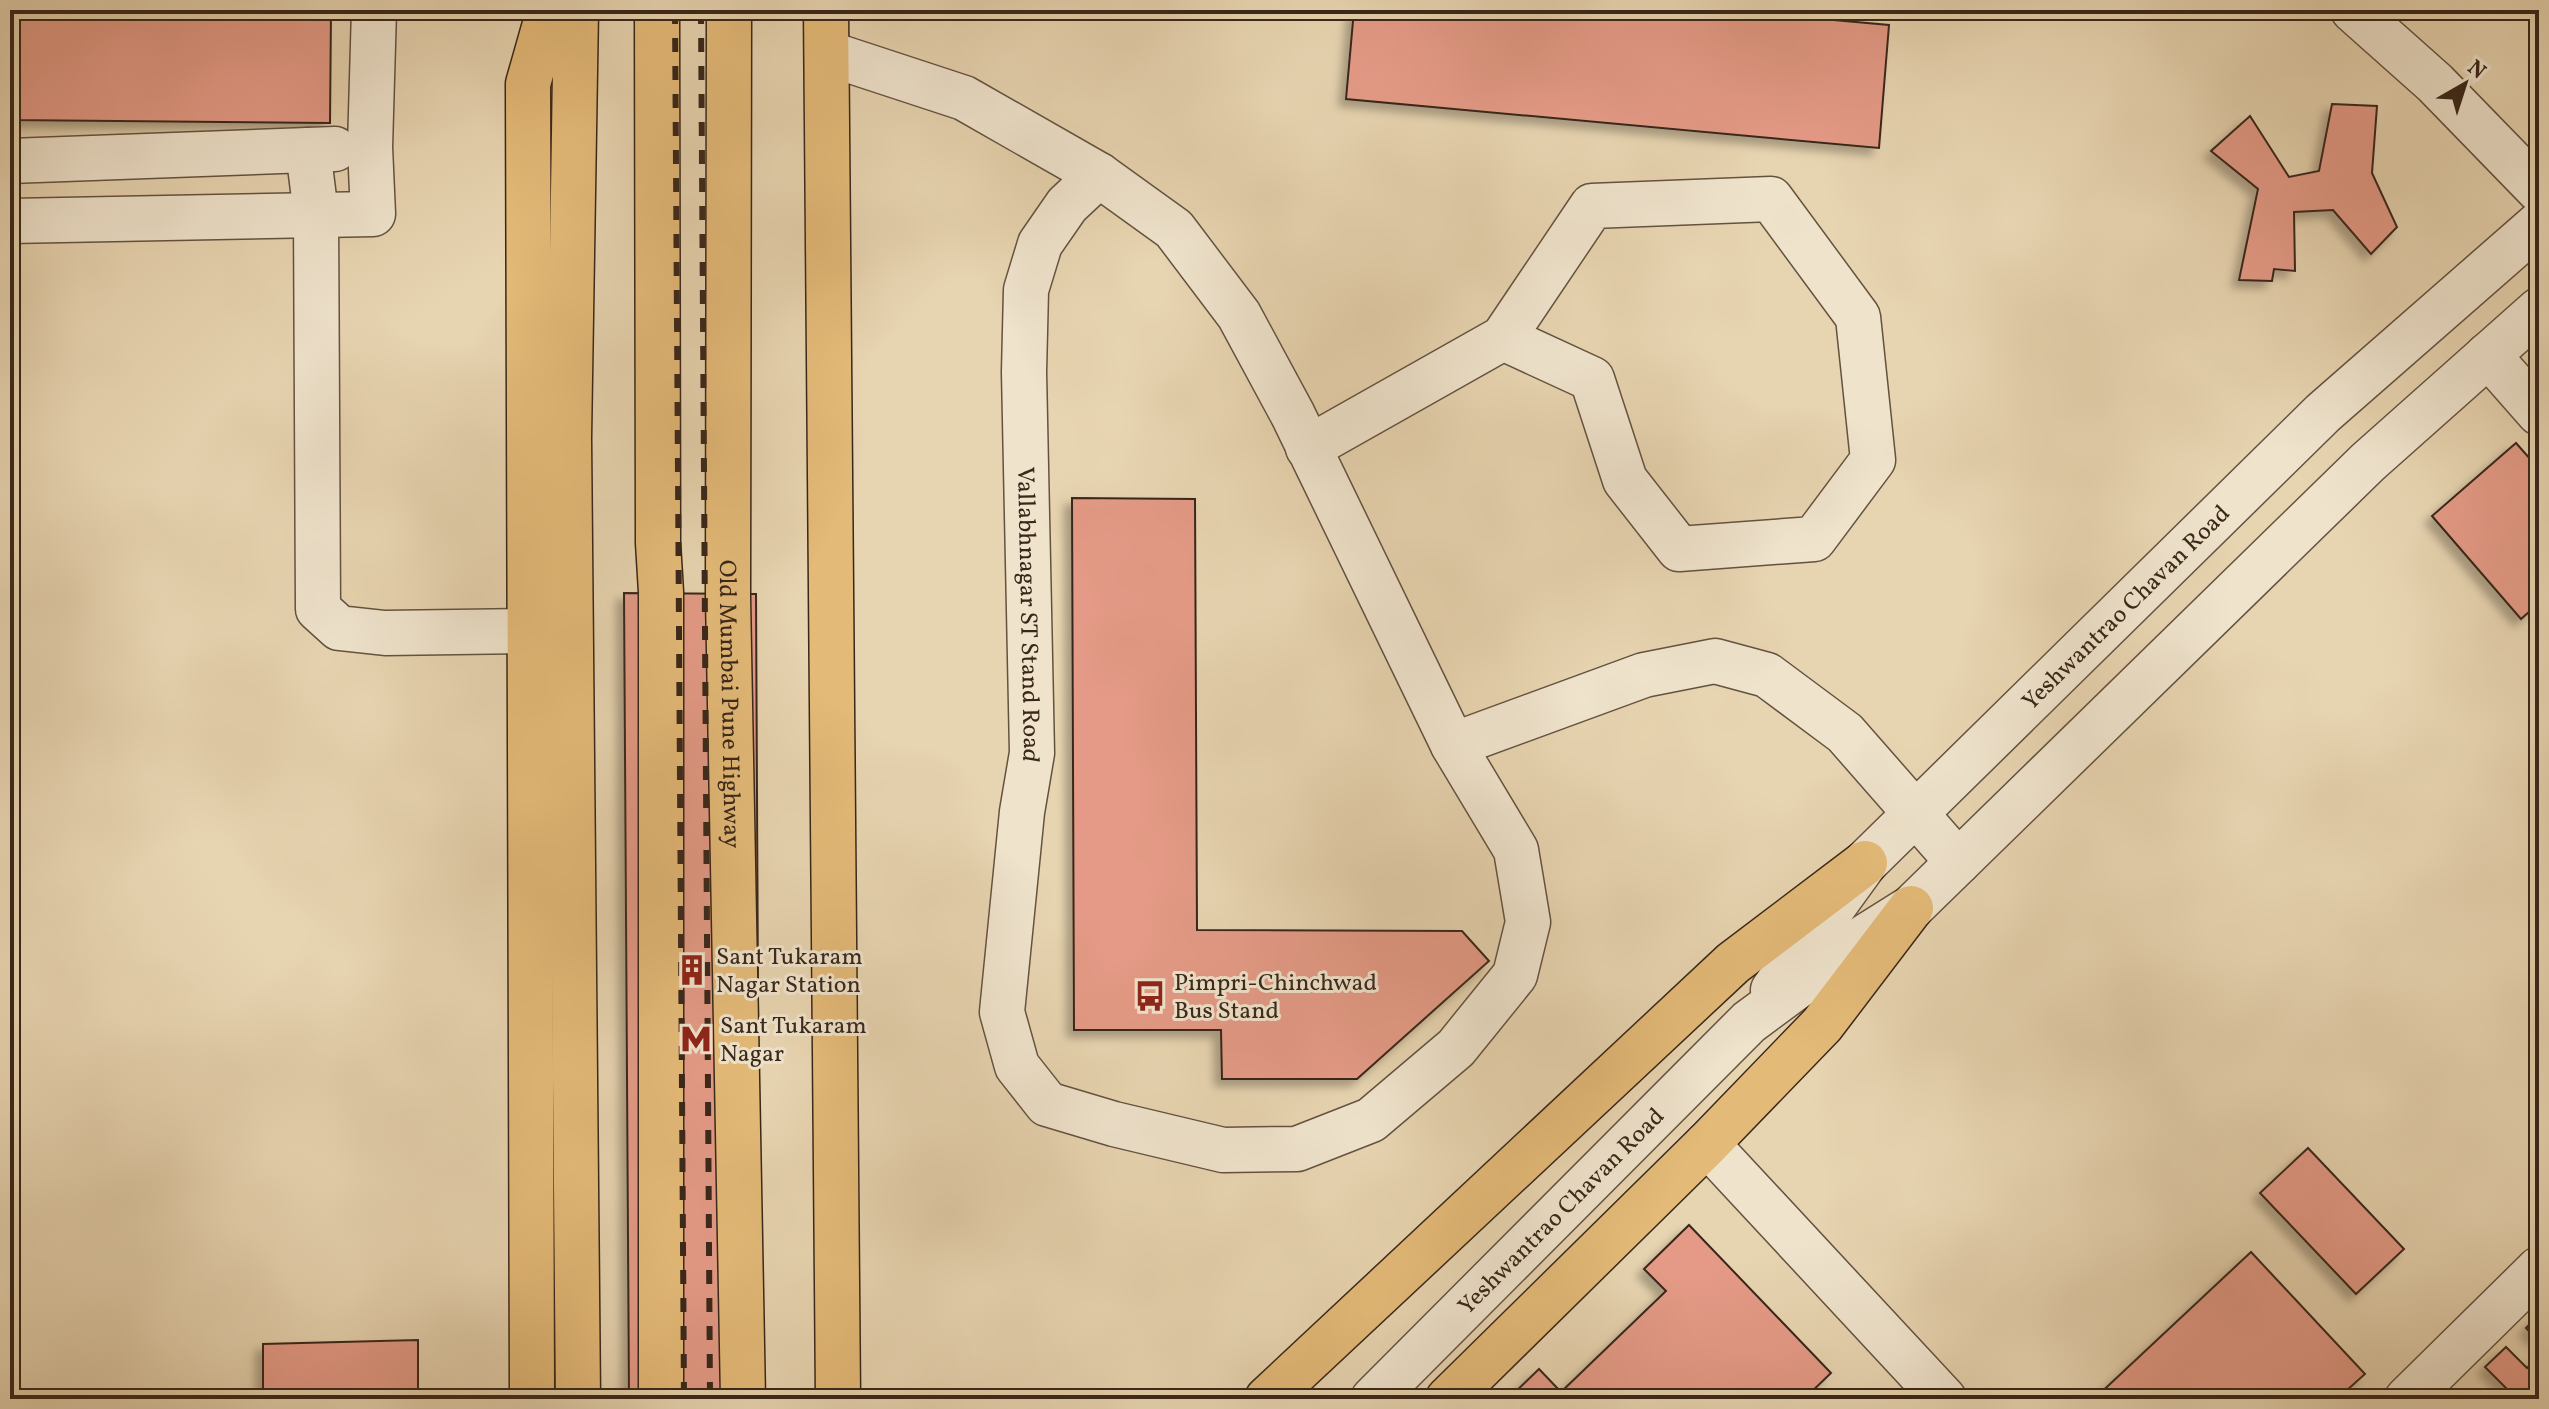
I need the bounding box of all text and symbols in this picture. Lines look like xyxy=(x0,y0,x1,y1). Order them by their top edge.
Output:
north arrow xyxy=(2425,44,2505,124)
text: N xyxy=(2460,53,2492,87)
street label: Vallabhnagar ST Stand Road xyxy=(1007,466,1047,765)
street label: Yeshwantrao Chavan Road xyxy=(2015,498,2239,719)
street label: Old Mumbai Pune Highway xyxy=(709,560,748,849)
place label: Sant Tukaram Nagar Station xyxy=(716,941,863,1003)
building icon: Sant Tukaram Nagar Station xyxy=(675,953,709,987)
place label: Pimpri-Chinchwad Bus Stand xyxy=(1174,967,1377,1029)
bus stop icon: Pimpri-Chinchwad Bus Stand xyxy=(1133,979,1167,1013)
place label: Sant Tukaram Nagar xyxy=(720,1010,867,1072)
metro station icon: Sant Tukaram Nagar xyxy=(679,1022,713,1056)
street label: Yeshwantrao Chavan Road xyxy=(1451,1101,1673,1323)

